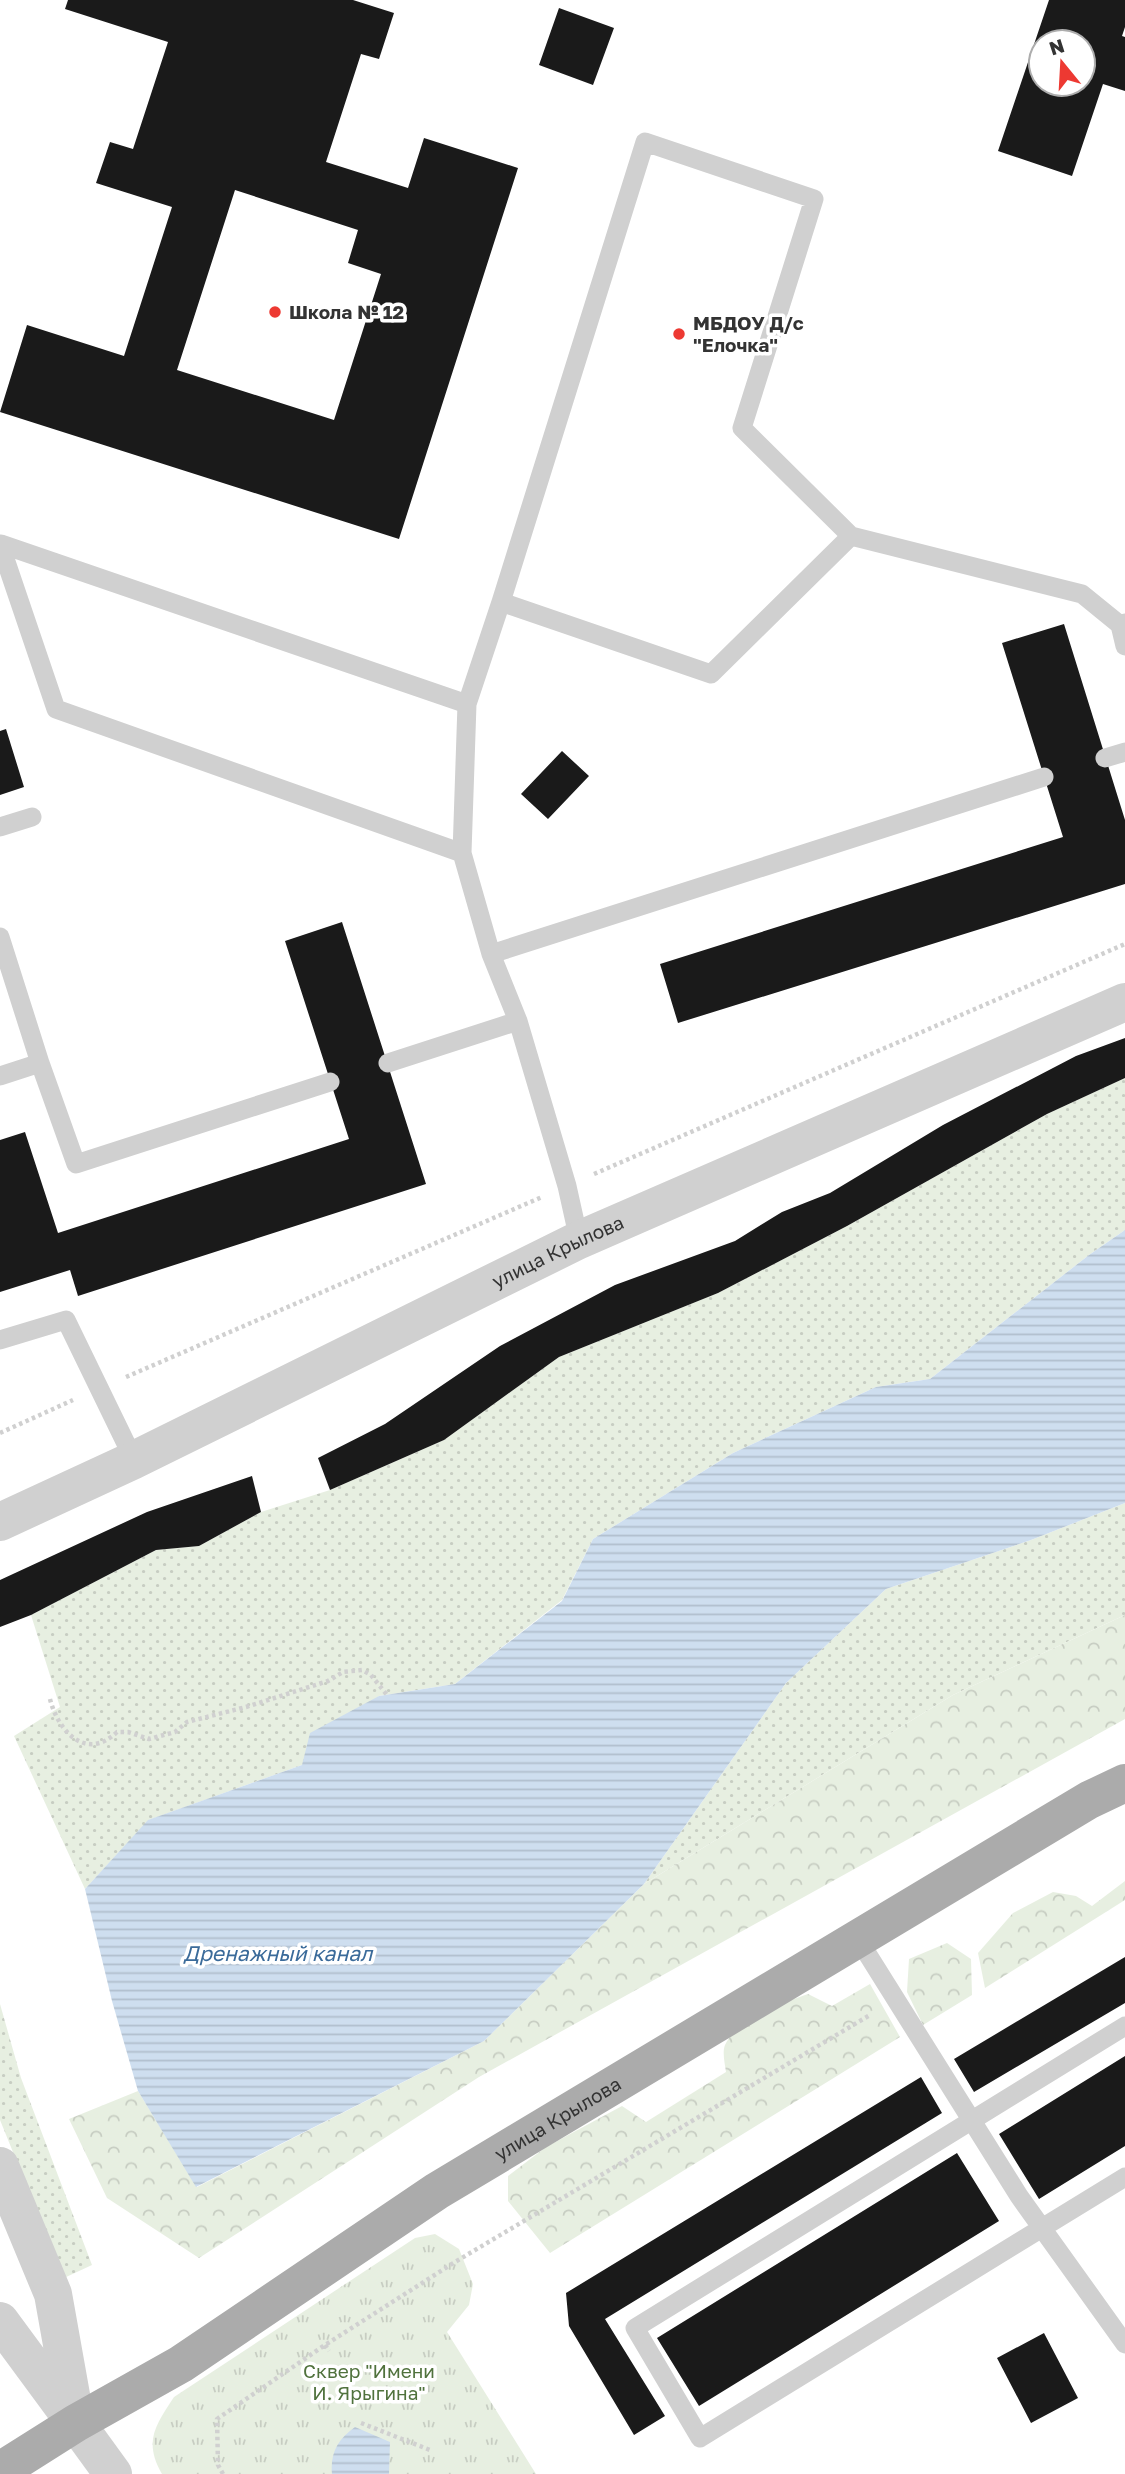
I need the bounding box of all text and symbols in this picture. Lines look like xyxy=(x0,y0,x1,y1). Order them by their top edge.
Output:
north arrow xyxy=(1027,28,1097,98)
text: N xyxy=(1046,33,1067,60)
place label: Школа № 12 xyxy=(289,300,404,323)
marker: Школа № 12 xyxy=(267,304,283,320)
place label: МБДОУ Д/с "Елочка" xyxy=(693,311,804,356)
marker: МБДОУ Д/с "Елочка" xyxy=(671,326,687,342)
street label: улица Крылова xyxy=(488,1210,627,1292)
water label: Дренажный канал xyxy=(183,1940,374,1966)
street label: улица Крылова xyxy=(490,2071,625,2165)
park label: Сквер "Имени И. Ярыгина" xyxy=(303,2359,435,2404)

